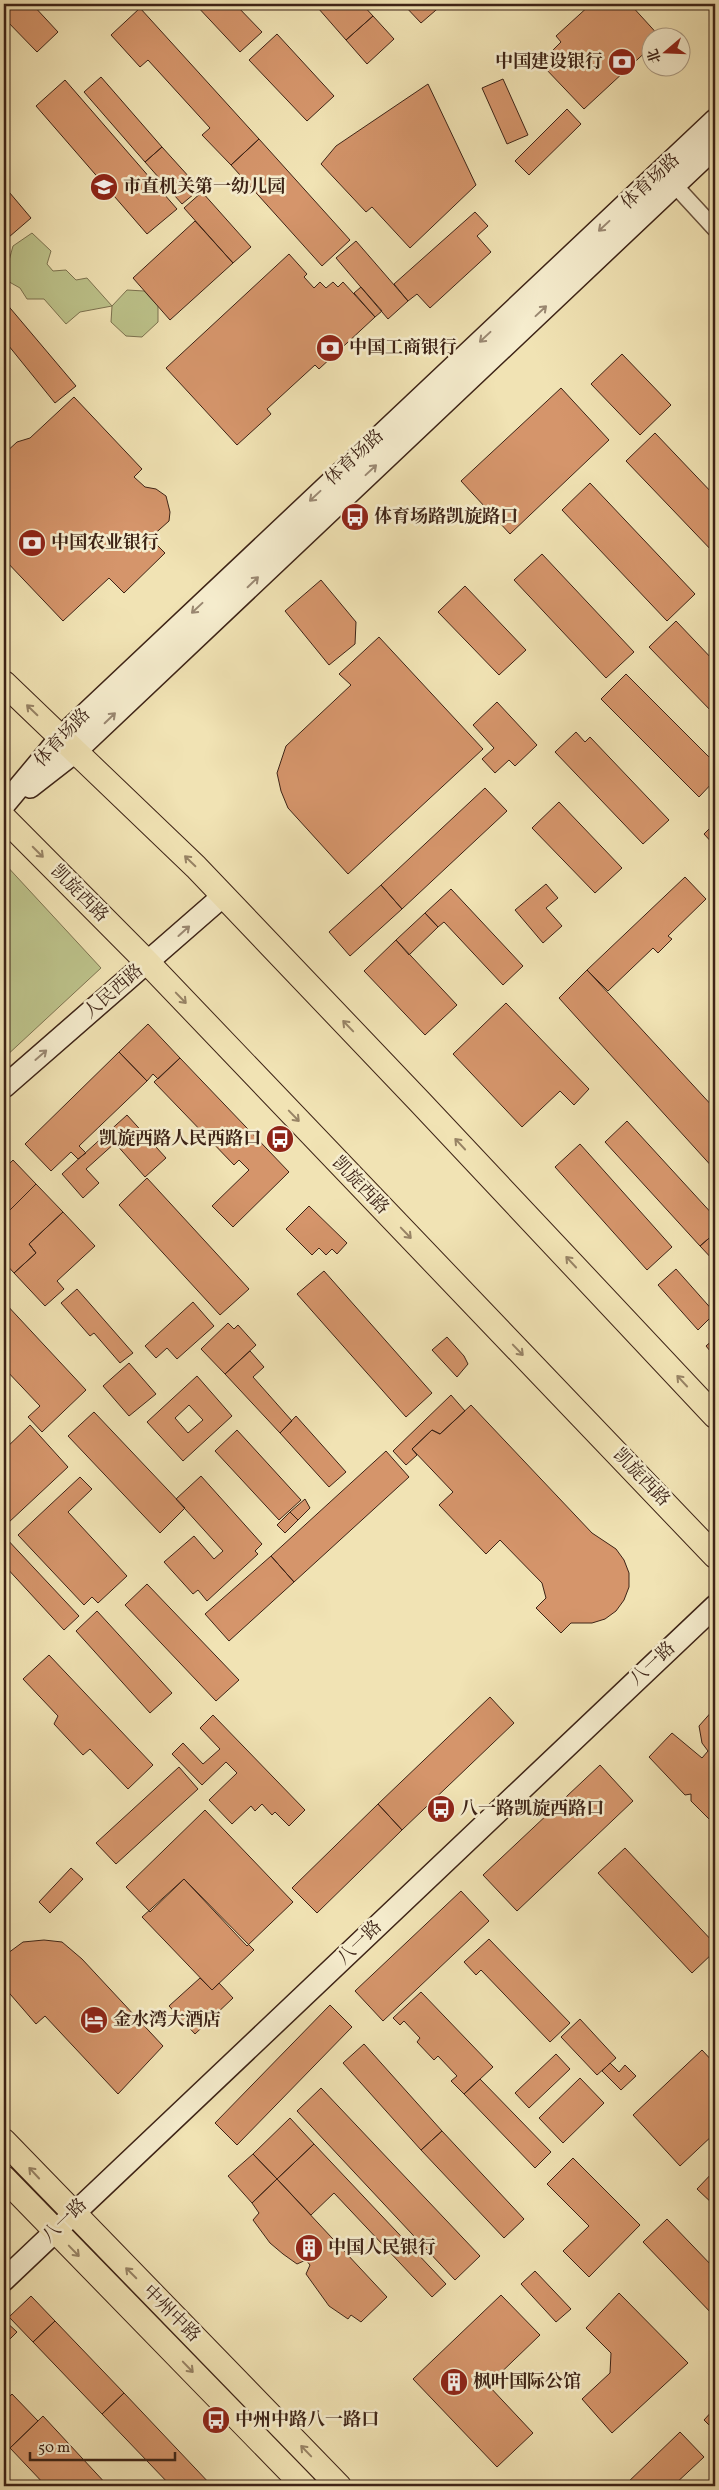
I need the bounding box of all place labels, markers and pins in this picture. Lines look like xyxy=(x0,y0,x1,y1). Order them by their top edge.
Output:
bank icon: 中国建设银行 xyxy=(607,47,637,77)
place label: 中国建设银行 xyxy=(495,50,603,75)
school or university icon: 市直机关第一幼儿园 xyxy=(89,172,119,202)
place label: 市直机关第一幼儿园 xyxy=(123,175,285,200)
bank icon: 中国工商银行 xyxy=(315,333,345,363)
place label: 中国工商银行 xyxy=(349,336,457,361)
bus stop icon: 体育场路凯旋路口 xyxy=(340,502,370,532)
place label: 体育场路凯旋路口 xyxy=(374,505,518,530)
bank icon: 中国农业银行 xyxy=(17,528,47,558)
place label: 中国农业银行 xyxy=(51,531,159,556)
bus stop icon: 凯旋西路人民西路口 xyxy=(265,1124,295,1154)
place label: 凯旋西路人民西路口 xyxy=(99,1127,261,1152)
bus stop icon: 八一路凯旋西路口 xyxy=(426,1794,456,1824)
place label: 八一路凯旋西路口 xyxy=(460,1797,604,1822)
hotel icon: 金水湾大酒店 xyxy=(79,2005,109,2035)
place label: 金水湾大酒店 xyxy=(113,2008,221,2033)
building icon: 中国人民银行 xyxy=(294,2233,324,2263)
place label: 中国人民银行 xyxy=(328,2236,436,2261)
building icon: 枫叶国际公馆 xyxy=(439,2367,469,2397)
place label: 枫叶国际公馆 xyxy=(473,2370,581,2395)
bus stop icon: 中州中路八一路口 xyxy=(201,2405,231,2435)
place label: 中州中路八一路口 xyxy=(235,2408,379,2433)

